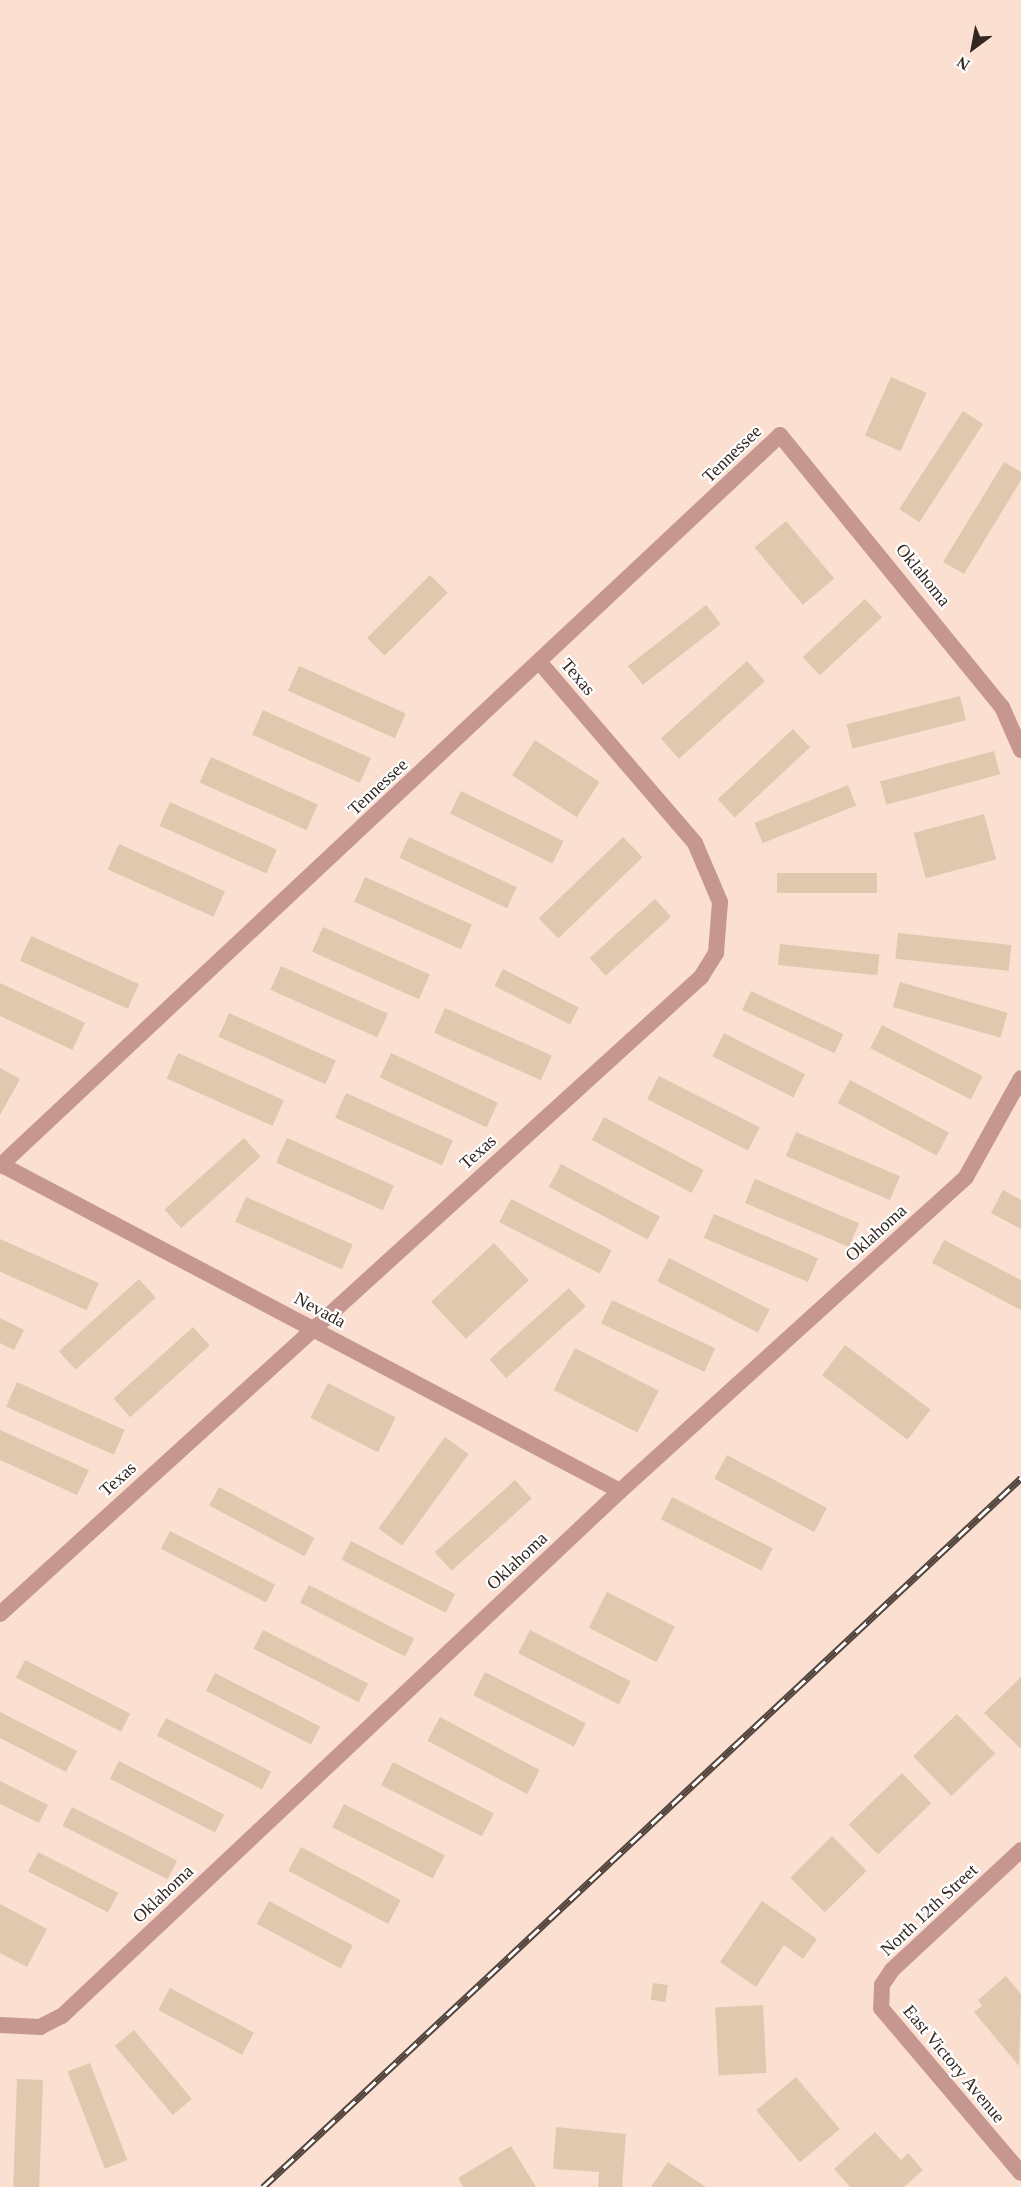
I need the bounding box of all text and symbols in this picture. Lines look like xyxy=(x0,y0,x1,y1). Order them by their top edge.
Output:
north arrow xyxy=(943,18,1003,78)
text: N xyxy=(954,53,973,74)
street label: Tennessee xyxy=(698,421,766,487)
street label: Oklahoma xyxy=(891,539,955,611)
street label: Texas xyxy=(556,654,600,700)
street label: Tennessee xyxy=(344,754,412,820)
street label: Texas xyxy=(455,1130,501,1174)
street label: Oklahoma xyxy=(841,1200,911,1266)
street label: Nevada xyxy=(291,1288,349,1332)
street label: Texas xyxy=(95,1457,141,1501)
street label: Oklahoma xyxy=(482,1528,552,1594)
street label: North 12th Street xyxy=(876,1859,982,1961)
street label: Oklahoma xyxy=(128,1861,198,1927)
street label: East Victory Avenue xyxy=(898,2000,1010,2128)

